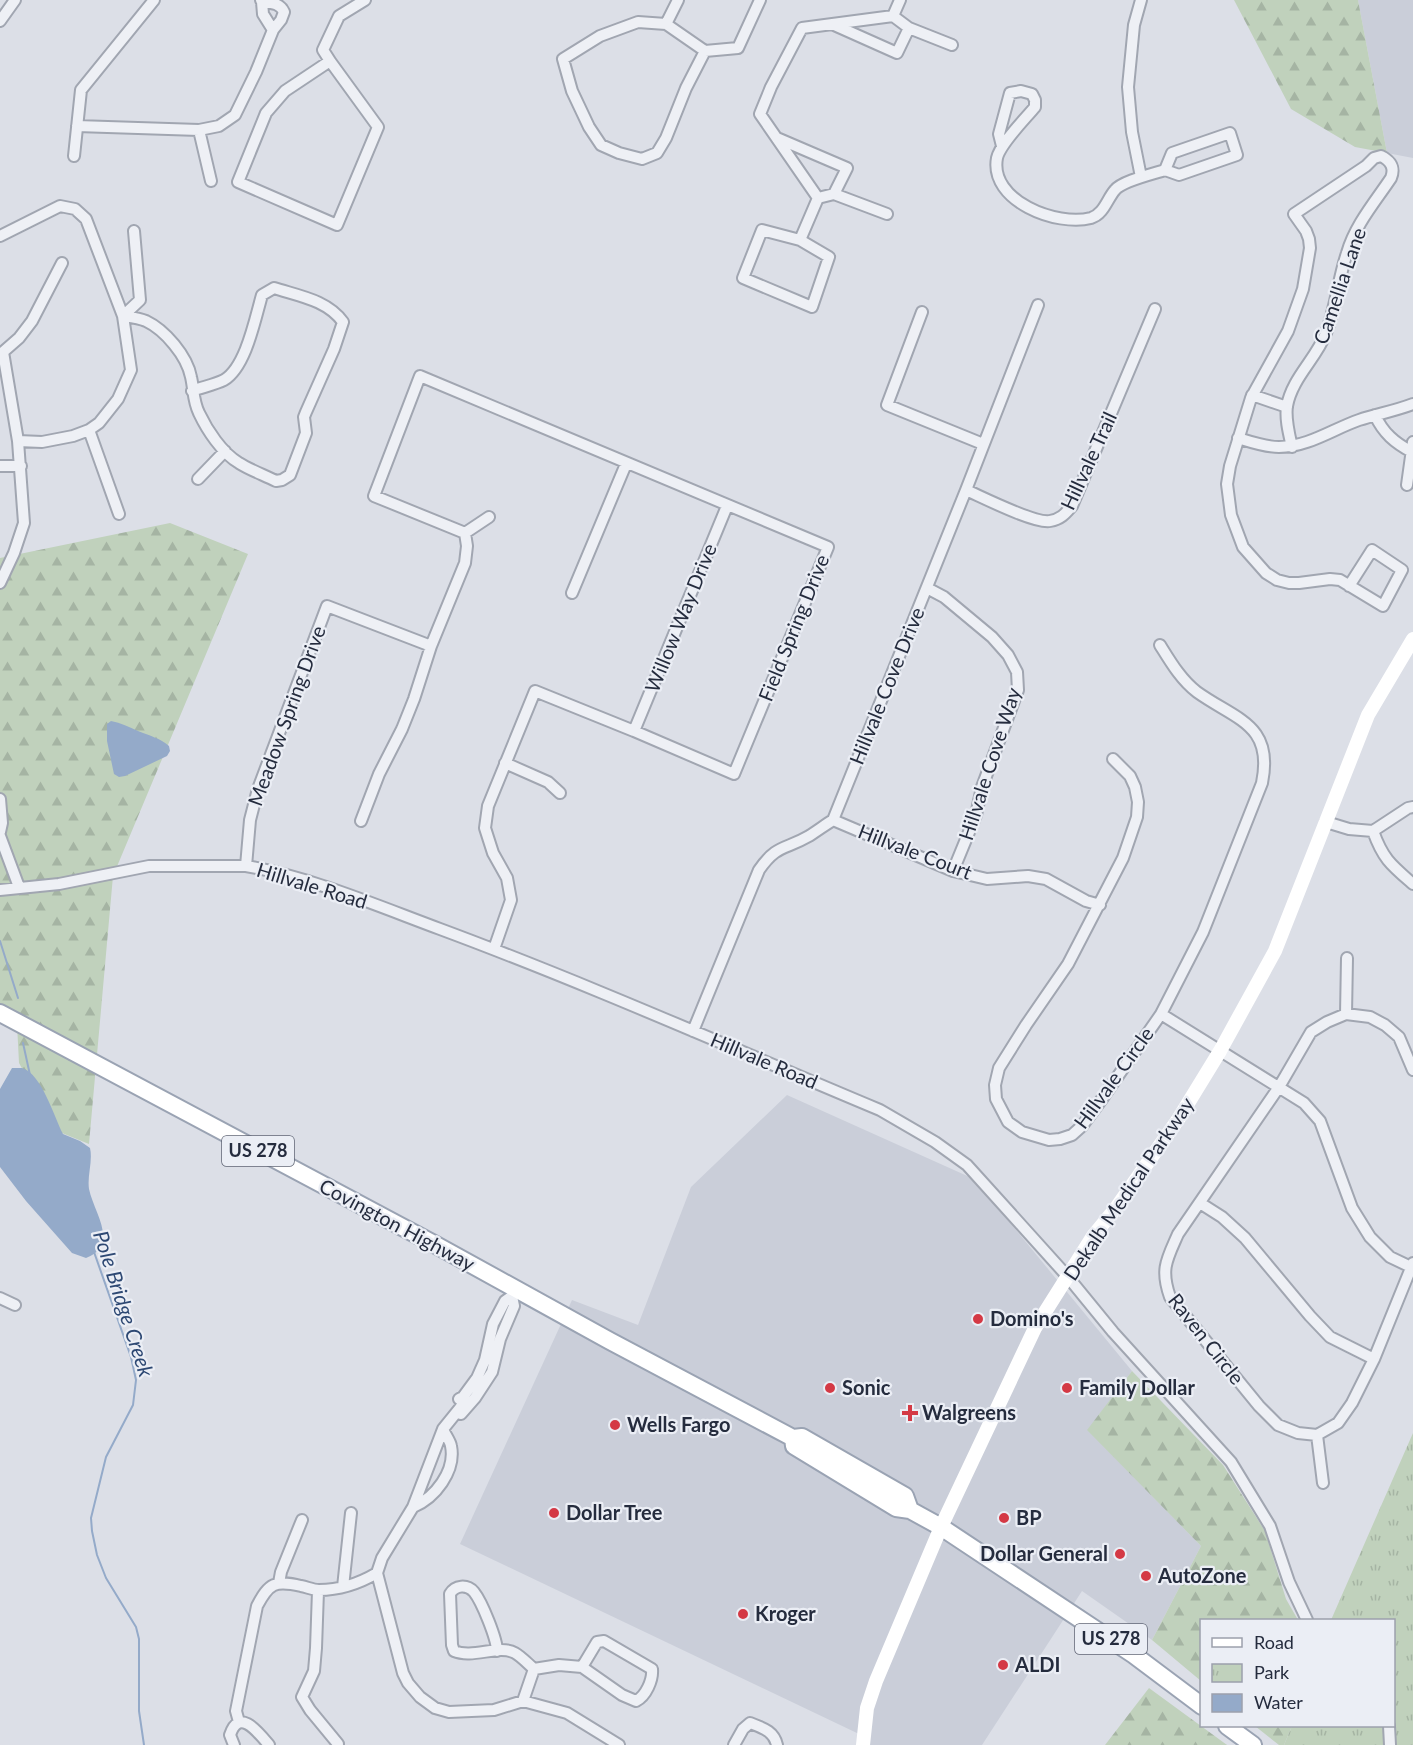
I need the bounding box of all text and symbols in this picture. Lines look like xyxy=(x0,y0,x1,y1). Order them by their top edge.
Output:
street label: Camellia Lane xyxy=(1308,224,1370,347)
street label: Hillvale Trail xyxy=(1055,408,1121,513)
street label: Willow Way Drive xyxy=(639,540,721,695)
street label: Field Spring Drive xyxy=(753,551,833,704)
street label: Hillvale Cove Drive xyxy=(844,604,929,768)
street label: Meadow Spring Drive xyxy=(242,622,330,809)
street label: Hillvale Cove Way xyxy=(953,684,1025,843)
street label: Hillvale Court xyxy=(855,818,976,884)
street label: Hillvale Road xyxy=(254,857,370,913)
street label: Hillvale Circle xyxy=(1068,1022,1158,1133)
street label: Hillvale Road xyxy=(707,1027,822,1093)
street label: Dekalb Medical Parkway xyxy=(1058,1092,1199,1285)
road number: US 278 xyxy=(222,1136,294,1166)
street label: Covington Highway xyxy=(316,1173,480,1276)
water label: Pole Bridge Creek xyxy=(89,1227,160,1381)
street label: Raven Circle xyxy=(1164,1288,1250,1389)
place label: Domino's xyxy=(990,1306,1074,1330)
marker: Domino's xyxy=(971,1312,985,1326)
place label: Sonic xyxy=(842,1375,891,1399)
place label: Family Dollar xyxy=(1079,1375,1195,1399)
marker: Sonic xyxy=(823,1381,837,1395)
marker: Family Dollar xyxy=(1060,1381,1074,1395)
place label: Walgreens xyxy=(922,1400,1016,1424)
marker: Walgreens xyxy=(903,1406,917,1420)
place label: Wells Fargo xyxy=(627,1412,730,1436)
marker: Wells Fargo xyxy=(608,1418,622,1432)
place label: Dollar Tree xyxy=(566,1500,663,1524)
place label: BP xyxy=(1016,1505,1042,1529)
marker: Dollar Tree xyxy=(547,1506,561,1520)
marker: BP xyxy=(997,1511,1011,1525)
place label: Dollar General xyxy=(980,1541,1108,1565)
marker: Dollar General xyxy=(1113,1547,1127,1561)
place label: AutoZone xyxy=(1157,1563,1247,1587)
marker: AutoZone xyxy=(1139,1569,1153,1583)
place label: Kroger xyxy=(755,1601,816,1625)
marker: Kroger xyxy=(736,1607,750,1621)
legend xyxy=(1200,1619,1395,1727)
road number: US 278 xyxy=(1075,1624,1147,1654)
text: Road xyxy=(1254,1631,1294,1653)
place label: ALDI xyxy=(1014,1652,1060,1676)
marker: ALDI xyxy=(996,1658,1010,1672)
text: Park xyxy=(1254,1661,1290,1683)
text: Water xyxy=(1254,1691,1303,1713)

